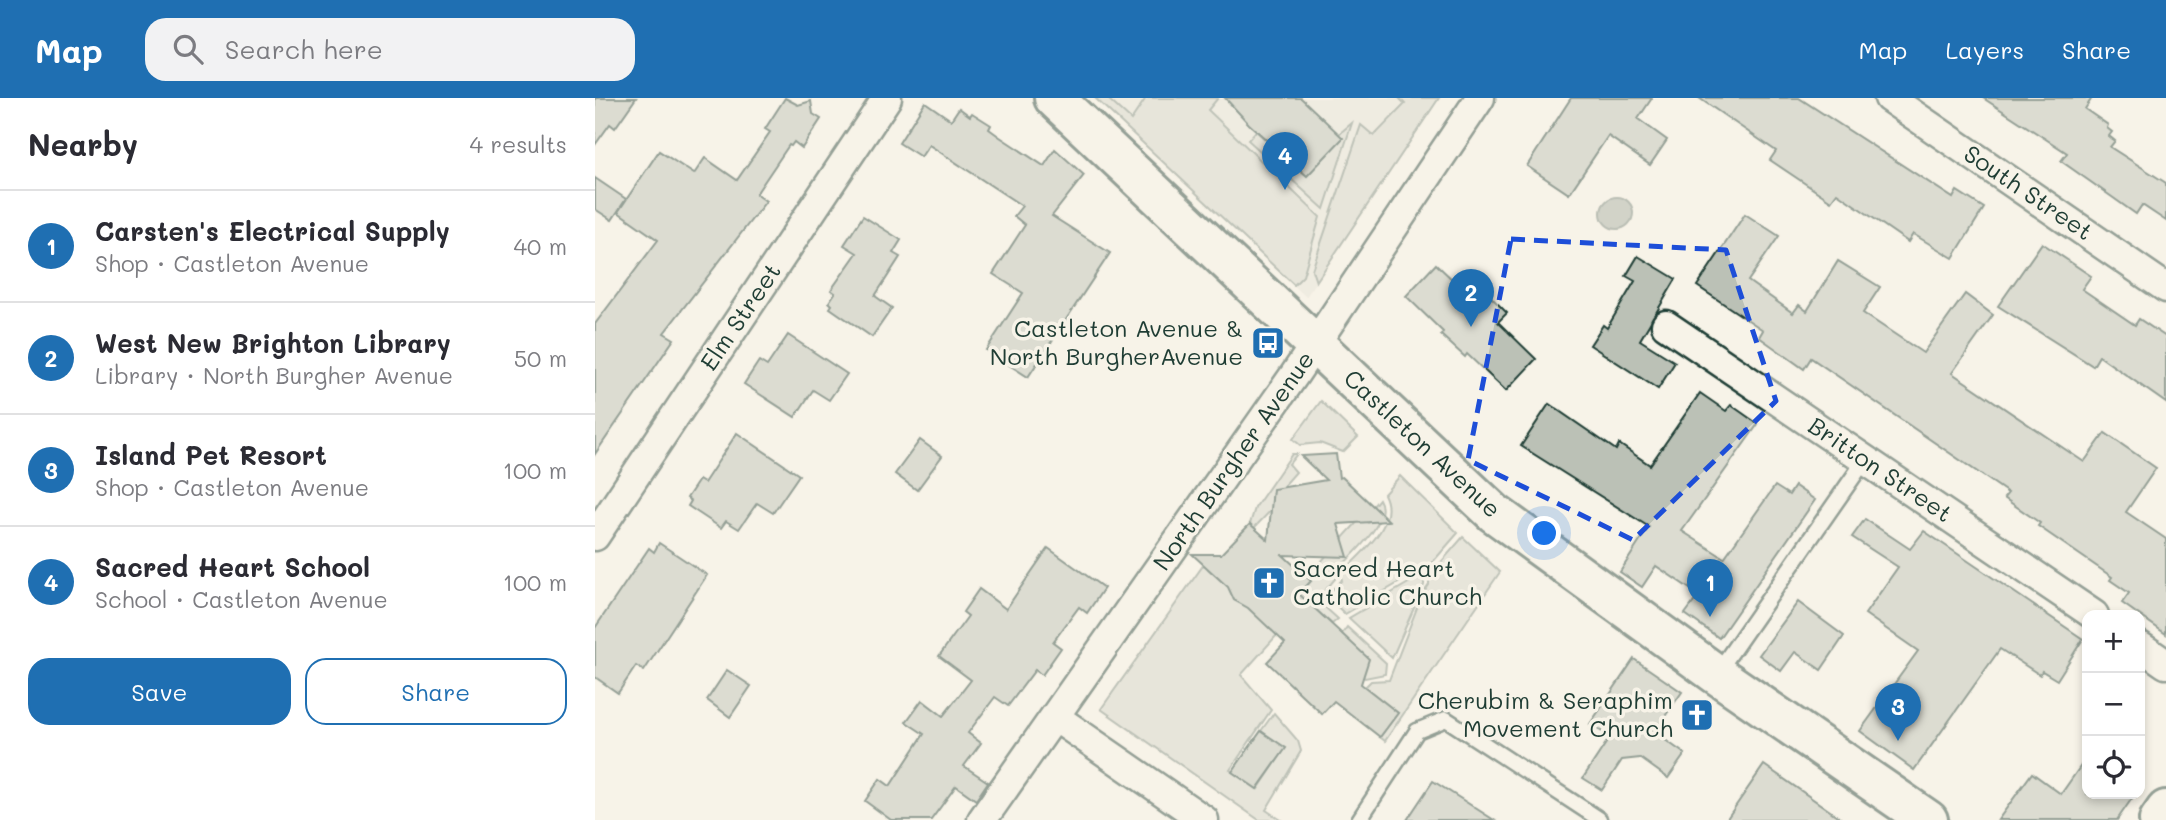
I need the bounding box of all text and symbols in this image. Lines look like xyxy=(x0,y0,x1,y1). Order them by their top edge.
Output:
search box xyxy=(145,18,635,81)
text: Map xyxy=(35,28,103,71)
icon: search xyxy=(169,30,207,68)
text: Search here xyxy=(225,32,383,66)
text: Map xyxy=(1859,34,1907,65)
text: Layers xyxy=(1945,34,2024,65)
text: Share xyxy=(2062,34,2131,65)
text: Nearby xyxy=(28,124,138,164)
text: 4 results xyxy=(470,129,567,159)
pin: 4 xyxy=(1262,132,1308,190)
street label: South Street xyxy=(1958,137,2099,246)
text: Carsten's Electrical Supply xyxy=(95,214,450,248)
text: 1 xyxy=(46,231,56,261)
text: 40 m xyxy=(514,231,567,261)
text: Shop · Castleton Avenue xyxy=(95,248,369,278)
street label: Elm Street xyxy=(693,257,787,376)
pin: 2 xyxy=(1448,269,1494,327)
place label: Castleton Avenue & North BurgherAvenue xyxy=(990,312,1243,371)
bus stop icon: Castleton Avenue & North BurgherAvenue xyxy=(1249,324,1287,362)
text: West New Brighton Library xyxy=(95,326,451,360)
text: 2 xyxy=(45,343,57,373)
text: 50 m xyxy=(514,343,567,373)
street label: North Burgher Avenue xyxy=(1145,344,1320,576)
text: Library · North Burgher Avenue xyxy=(95,360,453,390)
street label: Castleton Avenue xyxy=(1338,362,1508,524)
street label: Britton Street xyxy=(1803,409,1959,528)
text: Island Pet Resort xyxy=(95,438,327,472)
text: 3 xyxy=(44,455,58,485)
text: 100 m xyxy=(503,455,567,485)
text: Shop · Castleton Avenue xyxy=(95,472,369,502)
your location xyxy=(1527,516,1561,550)
text: Sacred Heart School xyxy=(95,550,370,584)
place label: Sacred Heart Catholic Church xyxy=(1293,552,1482,611)
pin: 1 xyxy=(1687,559,1733,617)
church icon: Sacred Heart Catholic Church xyxy=(1250,564,1288,602)
text: 4 xyxy=(44,567,58,597)
text: 100 m xyxy=(503,567,567,597)
text: School · Castleton Avenue xyxy=(95,584,388,614)
map controls xyxy=(2082,610,2145,799)
button: + xyxy=(2082,610,2145,673)
button: Save xyxy=(28,658,291,725)
button: Share xyxy=(305,658,567,725)
button: − xyxy=(2082,673,2145,736)
pin: 3 xyxy=(1875,683,1921,741)
place label: Cherubim & Seraphim Movement Church xyxy=(1418,684,1673,743)
church icon: Cherubim & Seraphim Movement Church xyxy=(1678,696,1716,734)
button: locate xyxy=(2082,736,2145,799)

